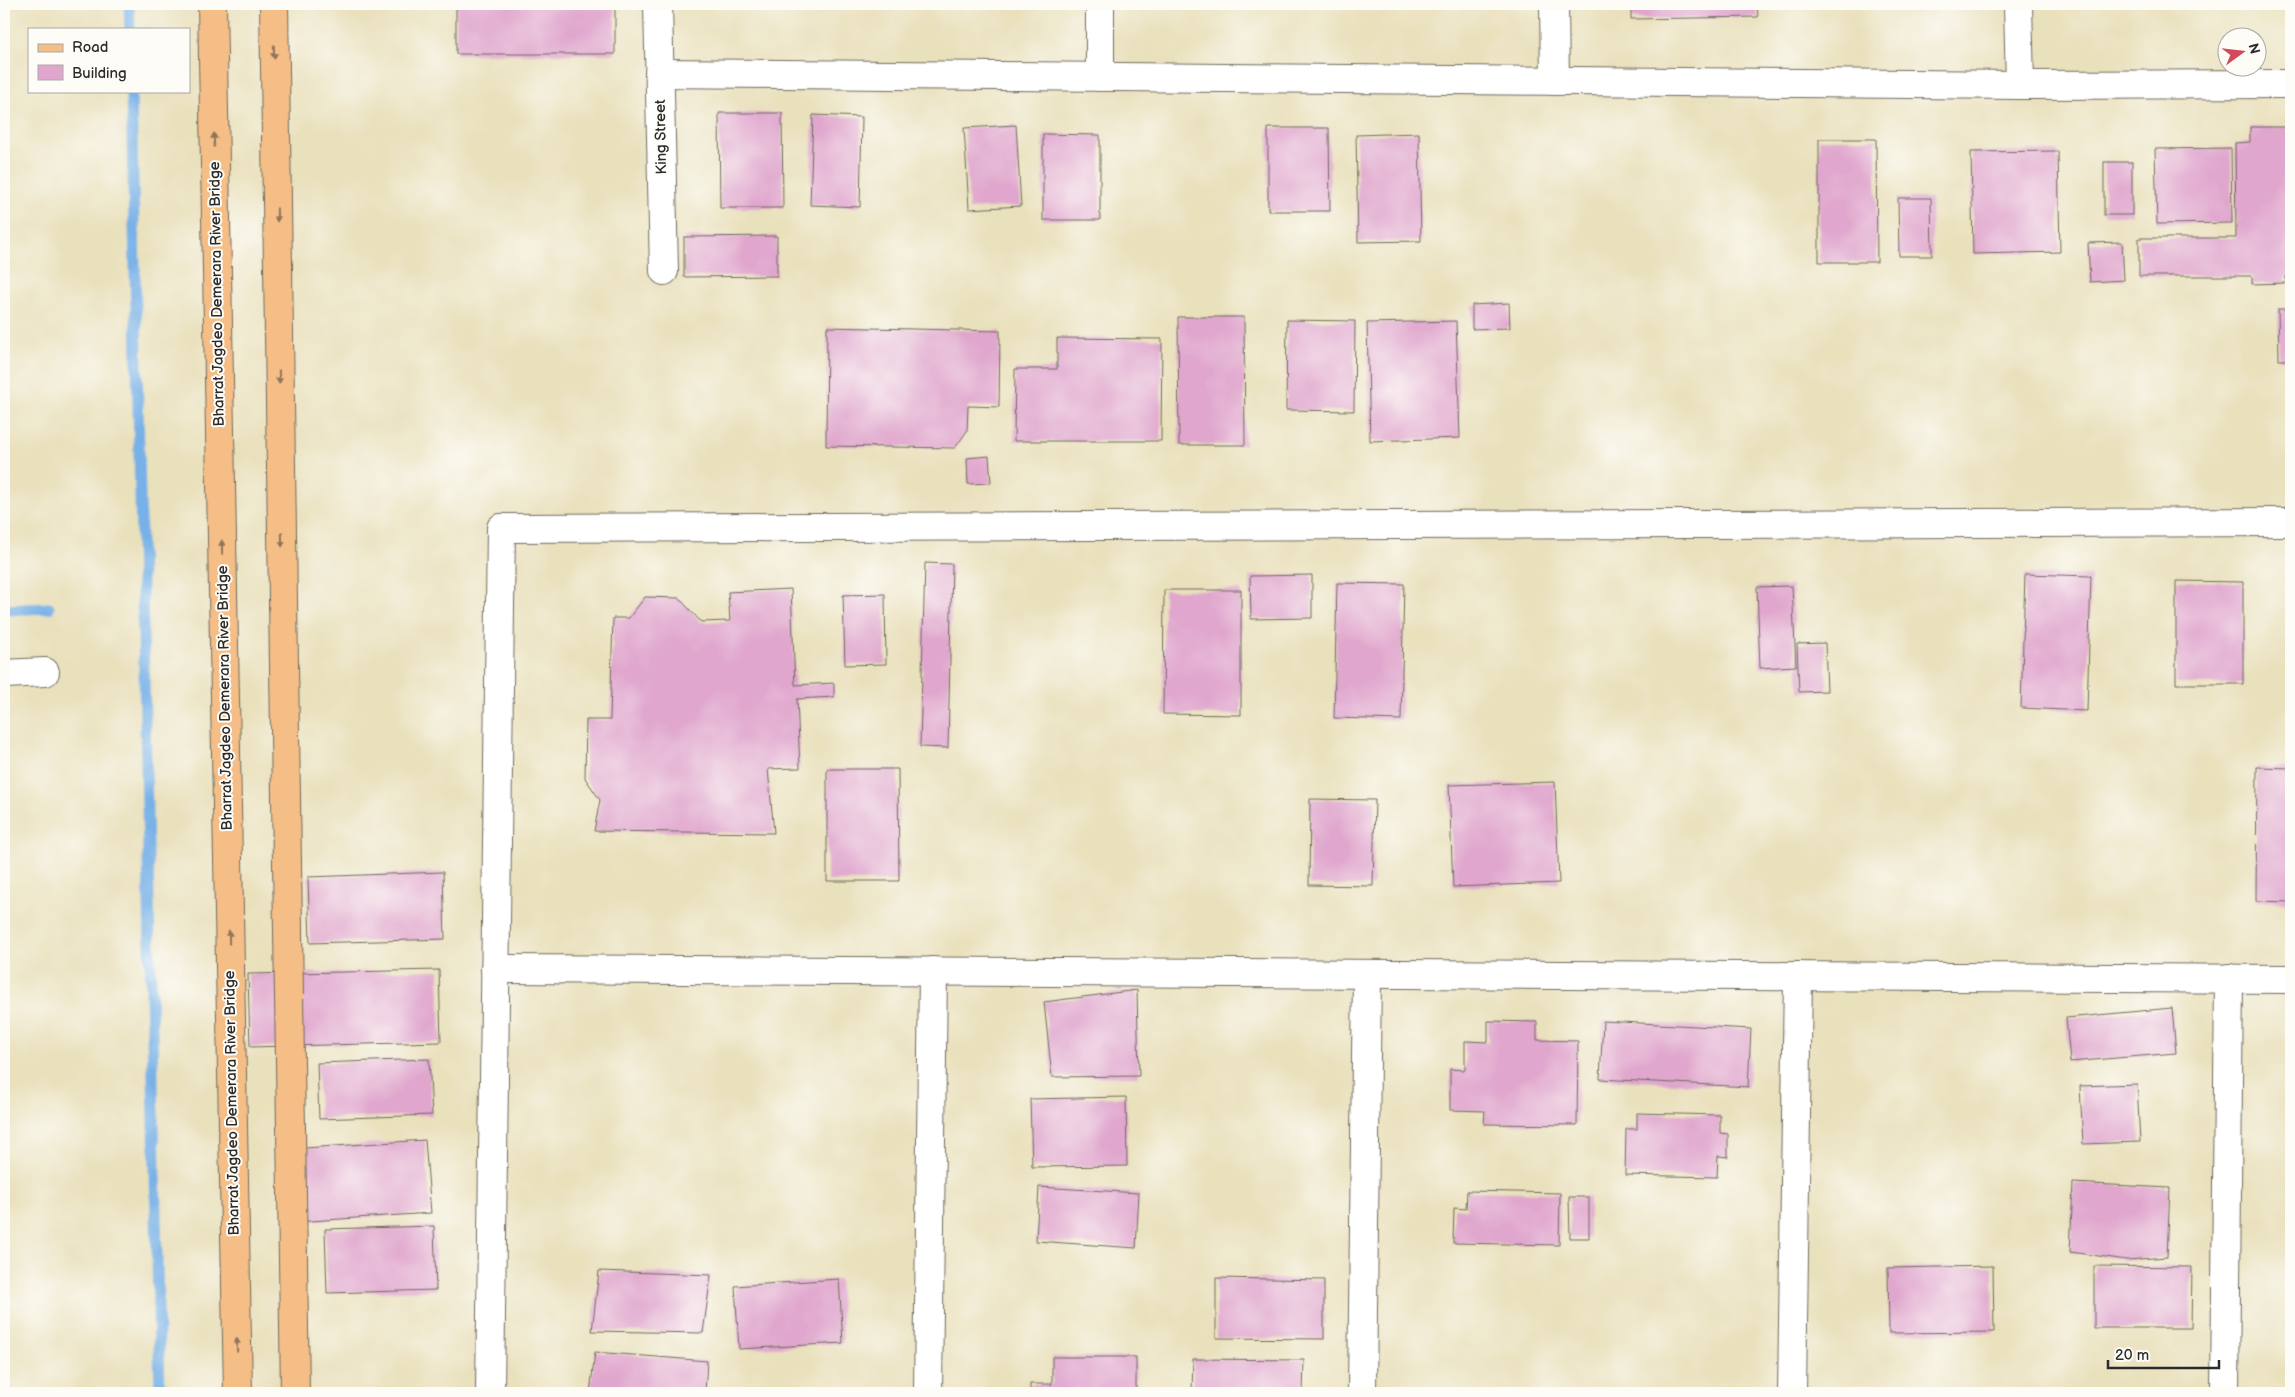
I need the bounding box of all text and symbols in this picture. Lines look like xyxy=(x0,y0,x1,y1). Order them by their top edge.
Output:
legend xyxy=(28,28,190,92)
north arrow xyxy=(2218,28,2268,78)
text: Road xyxy=(72,38,108,57)
text: N xyxy=(2245,41,2264,56)
one-way arrow xyxy=(271,45,279,61)
text: Building xyxy=(72,64,127,83)
street label: King Street xyxy=(651,99,671,175)
one-way arrow xyxy=(210,131,218,147)
street label: Bharrat Jagdeo Demerara River Bridge xyxy=(205,161,229,427)
one-way arrow xyxy=(273,207,281,223)
one-way arrow xyxy=(276,370,284,386)
one-way arrow xyxy=(278,532,286,548)
one-way arrow xyxy=(218,539,226,555)
street label: Bharrat Jagdeo Demerara River Bridge xyxy=(213,565,237,831)
one-way arrow xyxy=(225,929,233,945)
street label: Bharrat Jagdeo Demerara River Bridge xyxy=(220,970,244,1236)
one-way arrow xyxy=(233,1336,241,1352)
scale bar xyxy=(2108,1337,2219,1369)
text: 20 m xyxy=(2115,1346,2149,1365)

